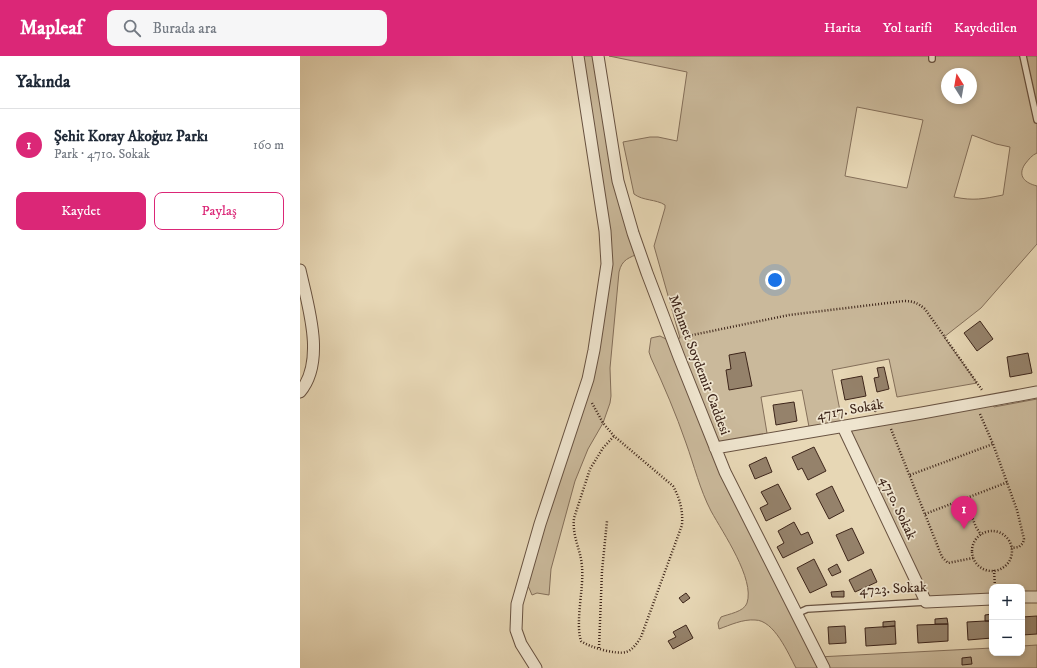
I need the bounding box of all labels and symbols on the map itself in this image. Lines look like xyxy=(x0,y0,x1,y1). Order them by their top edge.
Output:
north arrow xyxy=(941,68,977,104)
your location xyxy=(765,270,785,290)
street label: Mehmet Soydemir Caddesi xyxy=(664,292,734,438)
street label: 4717. Sokak xyxy=(815,395,885,425)
street label: 4710. Sokak xyxy=(876,473,921,543)
pin: 1 xyxy=(951,496,977,529)
street label: 4723. Sokak xyxy=(859,578,927,600)

